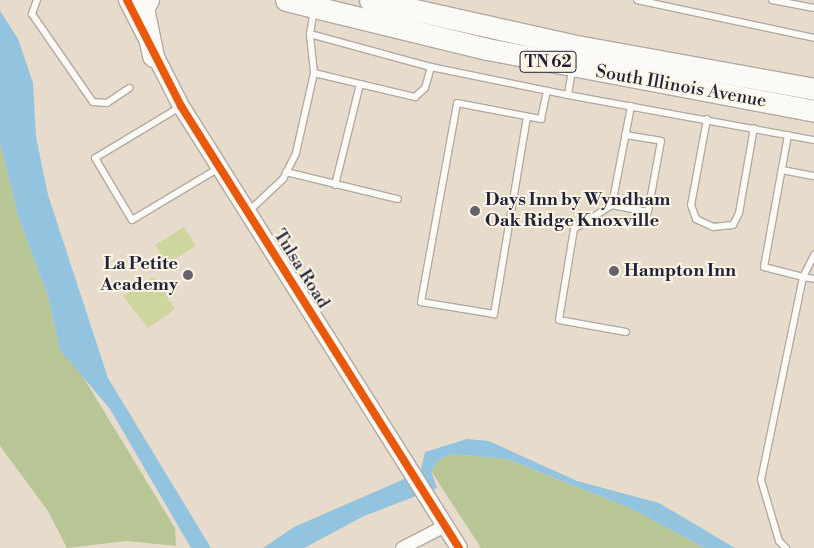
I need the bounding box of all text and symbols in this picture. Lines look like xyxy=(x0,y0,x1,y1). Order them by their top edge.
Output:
road number: TN 62 xyxy=(519,48,577,76)
street label: South Illinois Avenue xyxy=(594,61,768,113)
place label: Days Inn by Wyndham Oak Ridge Knoxville xyxy=(485,190,670,232)
marker: Days Inn by Wyndham Oak Ridge Knoxville xyxy=(469,205,481,217)
street label: Tulsa Road xyxy=(268,225,334,313)
place label: La Petite Academy xyxy=(100,254,178,296)
place label: Hampton Inn xyxy=(624,260,736,282)
marker: Hampton Inn xyxy=(608,265,620,277)
marker: La Petite Academy xyxy=(182,269,194,281)

